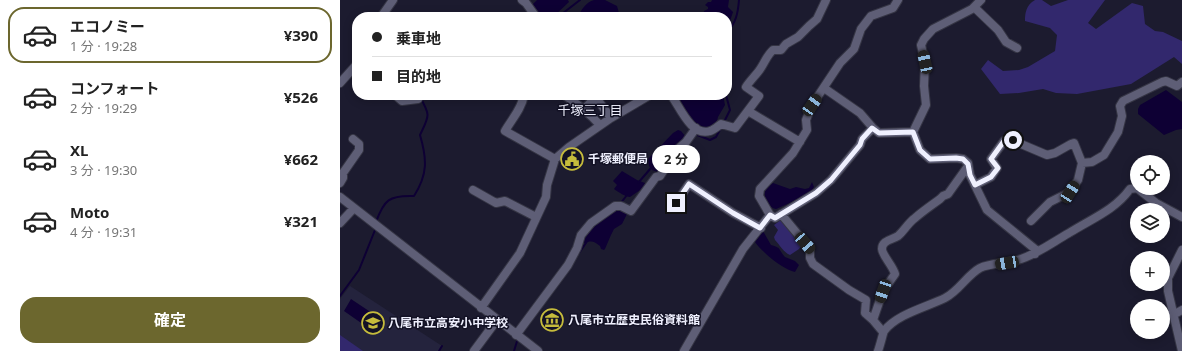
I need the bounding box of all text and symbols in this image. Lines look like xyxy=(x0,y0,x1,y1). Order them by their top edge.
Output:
text: エコノミー xyxy=(70,16,145,36)
icon: car xyxy=(22,17,58,53)
text: ¥390 xyxy=(284,25,318,45)
text: 乗車地 xyxy=(396,28,441,48)
text: 1 分 · 19:28 xyxy=(70,37,137,55)
car xyxy=(917,49,933,75)
text: 目的地 xyxy=(396,66,441,86)
text: コンフォート xyxy=(70,78,160,98)
icon: car xyxy=(22,79,58,115)
text: ¥526 xyxy=(284,87,318,107)
car xyxy=(800,92,824,118)
text: 2 分 · 19:29 xyxy=(70,99,137,117)
district label: 千塚三丁目 xyxy=(557,101,623,119)
route start xyxy=(1004,131,1022,149)
text: XL xyxy=(70,140,88,160)
icon: car xyxy=(22,141,58,177)
callout: 2 分 xyxy=(652,145,700,173)
public building icon: 千塚郵便局 xyxy=(559,146,585,172)
text: ¥662 xyxy=(284,149,318,169)
place label: 千塚郵便局 xyxy=(588,150,648,167)
text: 2 分 xyxy=(664,150,688,168)
map controls xyxy=(1130,155,1170,339)
button: locate xyxy=(1130,155,1170,195)
text: 3 分 · 19:30 xyxy=(70,161,137,179)
car xyxy=(1058,179,1082,205)
route end xyxy=(667,194,685,212)
text: Moto xyxy=(70,202,109,222)
icon: car xyxy=(22,203,58,239)
button: layers xyxy=(1130,203,1170,243)
text: ¥321 xyxy=(284,211,318,231)
text: 4 分 · 19:31 xyxy=(70,223,137,241)
car xyxy=(793,230,817,256)
button: + xyxy=(1130,251,1170,291)
car xyxy=(994,255,1020,271)
car xyxy=(873,278,893,304)
button: 確定 xyxy=(20,297,320,343)
button: − xyxy=(1130,299,1170,339)
museum icon: 八尾市立歴史民俗資料館 xyxy=(539,307,565,333)
school or university icon: 八尾市立高安小中学校 xyxy=(360,310,386,336)
place label: 八尾市立歴史民俗資料館 xyxy=(568,311,700,328)
place label: 八尾市立高安小中学校 xyxy=(388,314,508,331)

